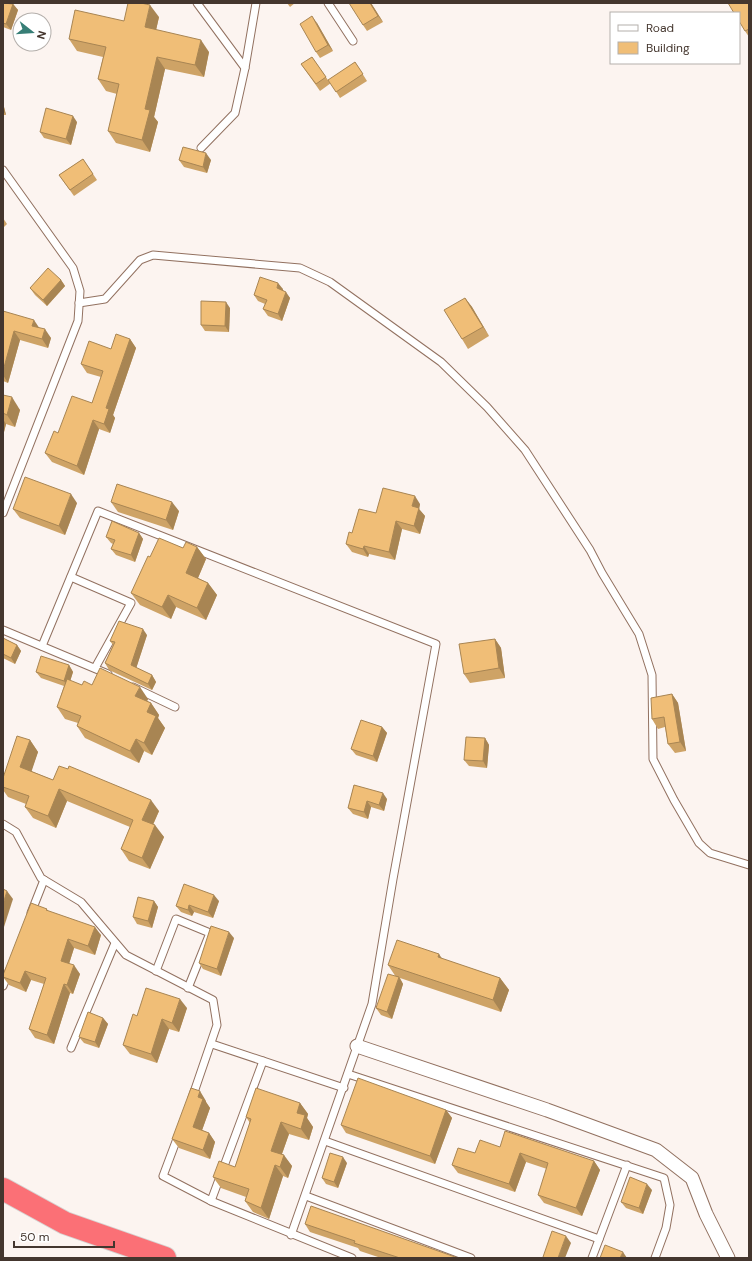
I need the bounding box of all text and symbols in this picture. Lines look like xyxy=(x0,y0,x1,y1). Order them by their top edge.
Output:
north arrow xyxy=(12,12,52,52)
legend xyxy=(610,12,740,64)
text: Road xyxy=(646,20,674,36)
text: N xyxy=(34,29,49,41)
text: Building xyxy=(646,40,690,56)
scale bar xyxy=(14,1223,114,1249)
text: 50 m xyxy=(20,1229,49,1245)

